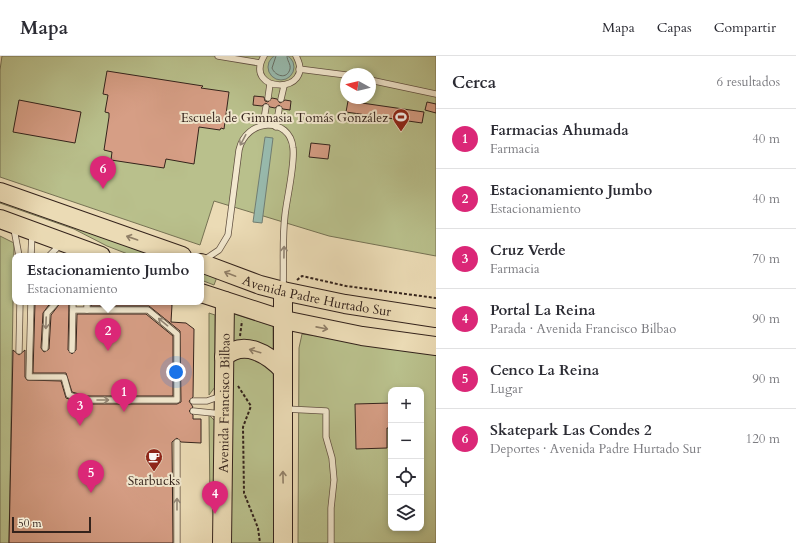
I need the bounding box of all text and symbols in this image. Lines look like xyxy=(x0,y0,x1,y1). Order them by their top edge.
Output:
text: Mapa xyxy=(20,15,68,41)
text: Mapa xyxy=(602,18,635,37)
text: Capas xyxy=(657,18,692,37)
text: Compartir xyxy=(714,18,776,37)
north arrow xyxy=(340,68,376,104)
text: Cerca xyxy=(452,71,496,94)
text: 6 resultados xyxy=(716,73,780,91)
sports icon: Escuela de Gimnasia Tomás González xyxy=(391,107,411,132)
place label: Escuela de Gimnasia Tomás González xyxy=(181,109,388,127)
text: Farmacias Ahumada xyxy=(490,120,629,140)
text: 1 xyxy=(462,130,468,148)
text: 40 m xyxy=(752,130,780,148)
one-way arrow xyxy=(239,134,247,146)
text: Farmacia xyxy=(490,140,540,158)
pin: 6 xyxy=(90,156,116,189)
text: Estacionamiento Jumbo xyxy=(490,180,652,200)
text: 2 xyxy=(462,190,468,208)
text: 40 m xyxy=(752,190,780,208)
text: Estacionamiento xyxy=(490,200,581,218)
one-way arrow xyxy=(126,234,138,242)
text: Cruz Verde xyxy=(490,240,566,260)
one-way arrow xyxy=(280,246,288,259)
text: 3 xyxy=(462,250,468,268)
text: 70 m xyxy=(752,250,780,268)
popup xyxy=(12,253,204,305)
text: Estacionamiento Jumbo xyxy=(27,260,189,280)
text: Farmacia xyxy=(490,260,540,278)
one-way arrow xyxy=(225,269,237,277)
street label: Avenida Padre Hurtado Sur xyxy=(240,271,393,321)
text: Estacionamiento xyxy=(27,280,118,298)
text: Portal La Reina xyxy=(490,300,596,320)
text: 4 xyxy=(462,310,468,328)
text: 90 m xyxy=(752,310,780,328)
one-way arrow xyxy=(42,316,50,329)
pin: 2 xyxy=(95,318,121,351)
one-way arrow xyxy=(157,318,168,327)
text: Parada · Avenida Francisco Bilbao xyxy=(490,320,676,338)
one-way arrow xyxy=(315,325,328,333)
street label: Avenida Francisco Bilbao xyxy=(215,333,235,473)
one-way arrow xyxy=(249,347,262,354)
text: Cenco La Reina xyxy=(490,360,599,380)
your location xyxy=(166,362,186,382)
text: 5 xyxy=(462,370,468,388)
text: 90 m xyxy=(752,370,780,388)
pin: 1 xyxy=(111,379,137,412)
text: Lugar xyxy=(490,380,523,398)
map controls xyxy=(388,387,424,531)
button: + xyxy=(388,387,424,423)
pin: 3 xyxy=(67,393,93,426)
one-way arrow xyxy=(96,396,109,404)
text: Skatepark Las Condes 2 xyxy=(490,420,652,440)
button: − xyxy=(388,423,424,459)
text: 6 xyxy=(462,430,468,448)
text: 120 m xyxy=(746,430,780,448)
text: Deportes · Avenida Padre Hurtado Sur xyxy=(490,440,701,458)
cafe icon: Starbucks xyxy=(144,447,164,472)
button: locate xyxy=(388,459,424,495)
pin: 5 xyxy=(78,460,104,493)
one-way arrow xyxy=(279,471,287,484)
place label: Starbucks xyxy=(128,472,180,490)
pin: 4 xyxy=(202,481,228,514)
button: layers xyxy=(388,495,424,531)
one-way arrow xyxy=(173,498,181,511)
scale bar xyxy=(12,515,91,534)
text: 50 m xyxy=(18,516,42,531)

